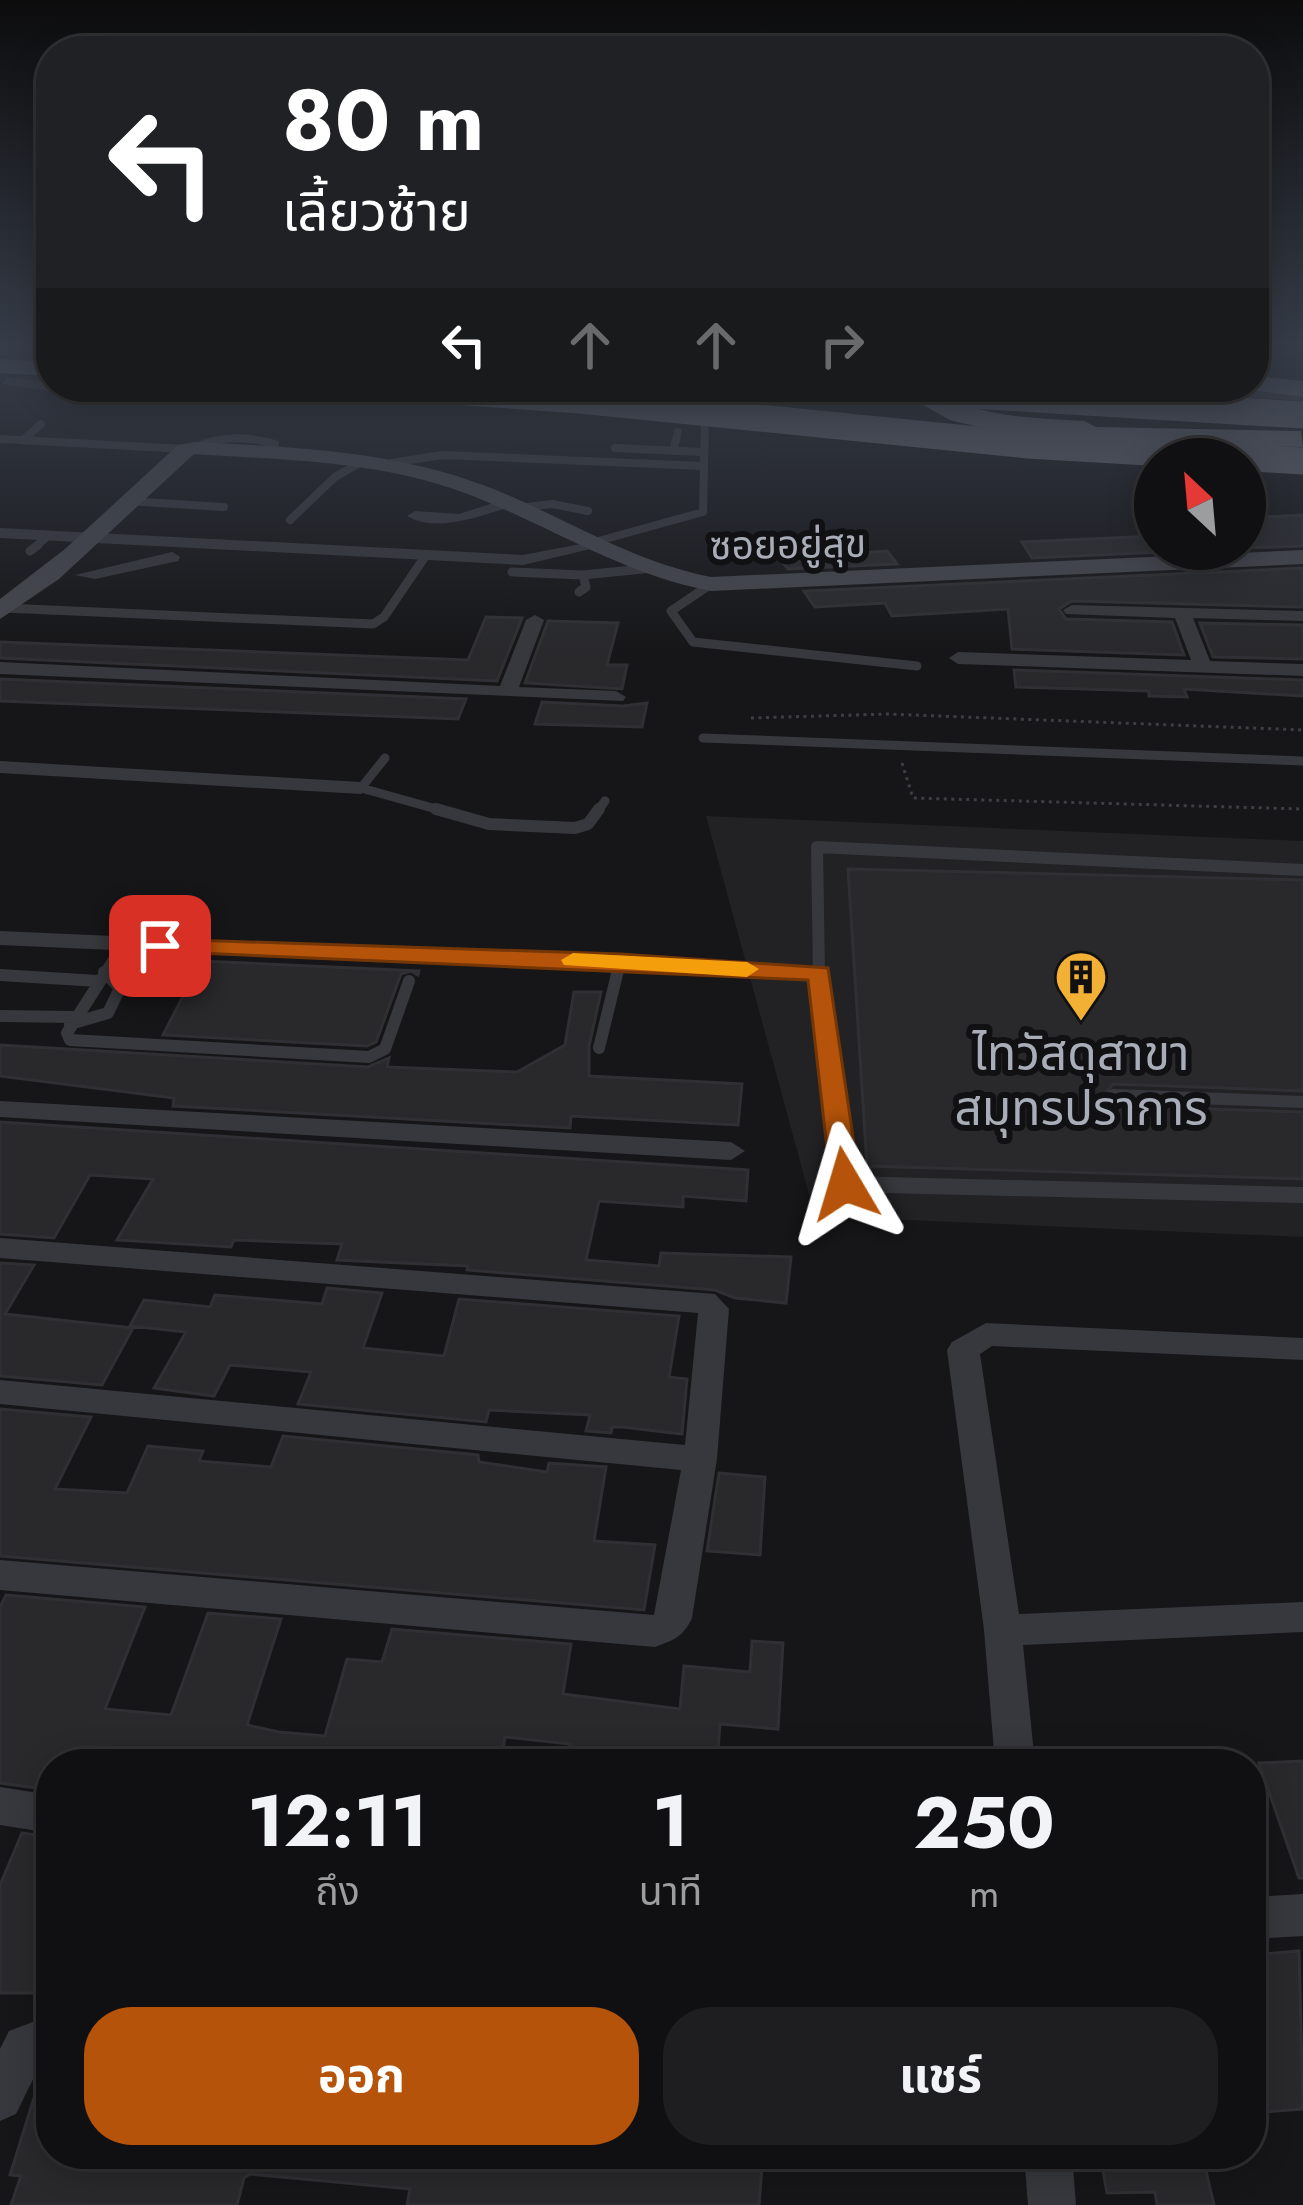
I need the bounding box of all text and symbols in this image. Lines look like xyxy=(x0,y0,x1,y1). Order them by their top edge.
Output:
text: 80 m xyxy=(282,60,484,182)
icon: left xyxy=(84,84,240,240)
text: เลี้ยวซ้าย xyxy=(282,172,471,250)
icon: left xyxy=(431,312,497,378)
icon: ahead xyxy=(557,312,623,378)
icon: ahead xyxy=(683,312,749,378)
icon: right xyxy=(809,312,875,378)
north arrow xyxy=(1134,438,1266,570)
map controls xyxy=(1134,438,1266,570)
street label: ซอยอยู่สุข xyxy=(709,515,867,574)
pin xyxy=(109,895,211,997)
icon: arrive xyxy=(127,913,193,979)
building icon: ไทวัสดุสาขา สมุทรปราการ xyxy=(1053,949,1109,1023)
place label: ไทวัสดุสาขา สมุทรปราการ xyxy=(954,1019,1208,1143)
position arrow xyxy=(782,1121,908,1247)
text: 12:11 xyxy=(247,1769,428,1873)
text: 1 xyxy=(652,1769,689,1873)
text: 250 xyxy=(913,1771,1055,1875)
text: ถึง xyxy=(315,1863,360,1920)
text: นาที xyxy=(639,1863,702,1920)
text: m xyxy=(969,1865,999,1922)
button: ออก xyxy=(84,2007,639,2145)
button: แชร์ xyxy=(663,2007,1218,2145)

